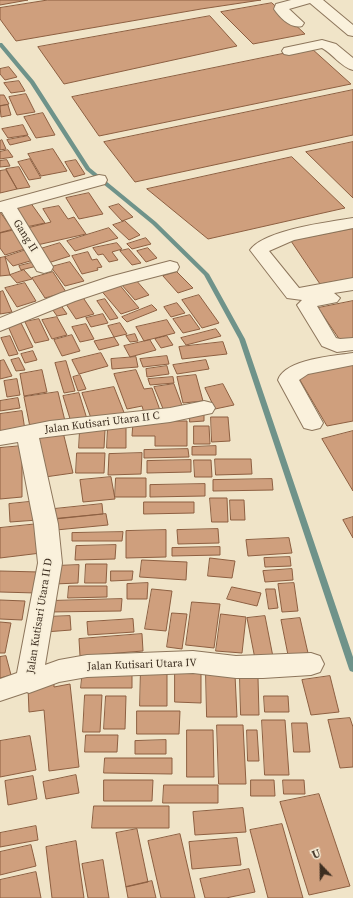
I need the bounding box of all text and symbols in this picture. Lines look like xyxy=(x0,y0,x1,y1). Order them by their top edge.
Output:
street label: Gang II xyxy=(10,217,40,255)
street label: Jalan Kutisari Utara II C xyxy=(44,409,160,437)
street label: Jalan Kutisari Utara II D xyxy=(24,557,56,675)
street label: Jalan Kutisari Utara IV xyxy=(87,656,197,674)
north arrow xyxy=(301,846,341,886)
text: U xyxy=(310,846,323,863)

